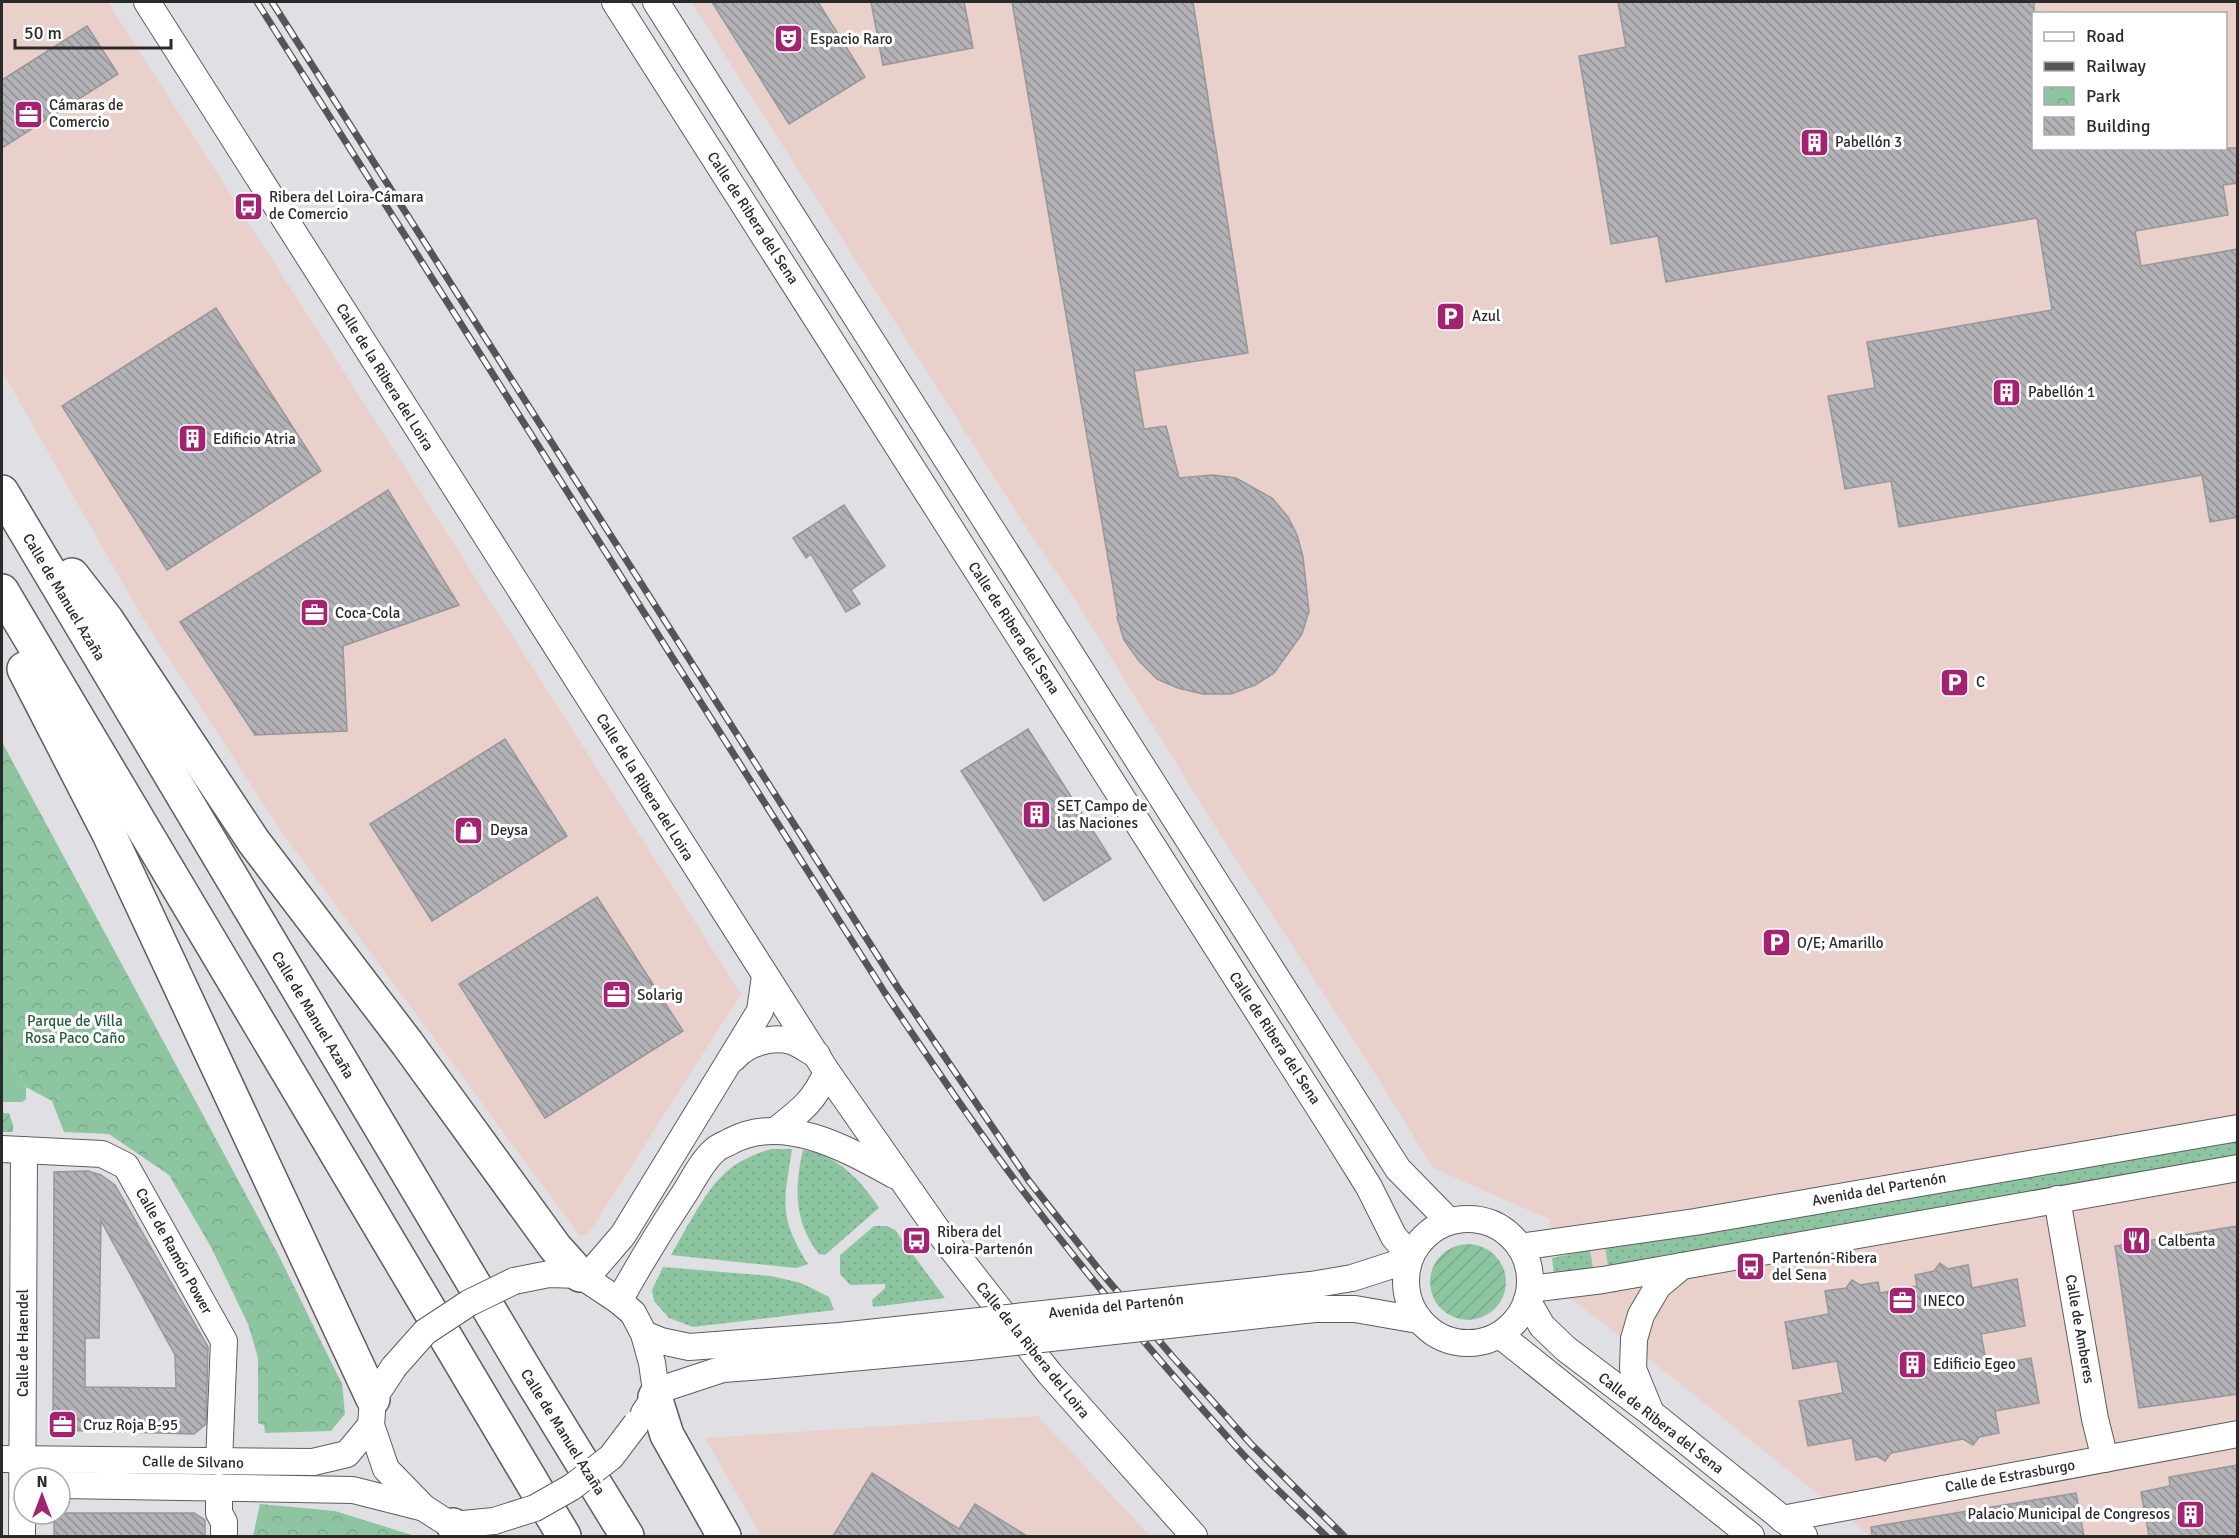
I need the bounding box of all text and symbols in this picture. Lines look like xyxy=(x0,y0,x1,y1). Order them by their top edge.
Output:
scale bar xyxy=(15,12,171,50)
legend xyxy=(2032,12,2227,150)
text: 50 m xyxy=(24,22,62,44)
theatre icon: Espacio Raro xyxy=(773,23,805,55)
text: Road xyxy=(2086,25,2125,47)
place label: Espacio Raro xyxy=(810,30,893,48)
text: Railway xyxy=(2086,55,2147,77)
text: Park xyxy=(2086,85,2121,107)
place label: Cámaras de Comercio xyxy=(49,96,123,131)
office icon: Cámaras de Comercio xyxy=(12,98,44,130)
text: Building xyxy=(2086,115,2150,137)
building icon: Pabellón 3 xyxy=(1798,126,1830,158)
place label: Pabellón 3 xyxy=(1835,133,1902,151)
street label: Calle de Ribera del Sena xyxy=(703,148,803,288)
place label: Ribera del Loira-Cámara de Comercio xyxy=(269,188,424,223)
bus stop icon: Ribera del Loira-Cámara de Comercio xyxy=(232,190,264,222)
street label: Calle de la Ribera del Loira xyxy=(332,300,438,454)
parking icon: Azul xyxy=(1435,300,1467,332)
place label: Azul xyxy=(1472,307,1500,325)
building icon: Pabellón 1 xyxy=(1991,376,2023,408)
place label: Pabellón 1 xyxy=(2028,383,2095,401)
building icon: Edificio Atria xyxy=(176,423,208,455)
place label: Edificio Atria xyxy=(213,430,296,448)
street label: Calle de Manuel Azaña xyxy=(19,530,109,664)
street label: Calle de Ribera del Sena xyxy=(964,558,1064,698)
office icon: Coca-Cola xyxy=(298,597,330,629)
place label: Coca-Cola xyxy=(335,604,400,622)
parking icon: C xyxy=(1939,666,1971,698)
place label: C xyxy=(1976,673,1985,691)
street label: Calle de la Ribera del Loira xyxy=(592,710,698,864)
place label: SET Campo de las Naciones xyxy=(1057,797,1148,832)
building icon: SET Campo de las Naciones xyxy=(1020,799,1052,831)
shop icon: Deysa xyxy=(453,814,485,846)
place label: Deysa xyxy=(490,821,528,839)
parking icon: O/E; Amarillo xyxy=(1760,927,1792,959)
place label: O/E; Amarillo xyxy=(1797,934,1884,952)
street label: Calle de Manuel Azaña xyxy=(268,948,358,1082)
street label: Calle de Ribera del Sena xyxy=(1225,968,1325,1108)
office icon: Solarig xyxy=(600,979,632,1011)
place label: Solarig xyxy=(637,986,683,1004)
park label: Parque de Villa Rosa Paco Caño xyxy=(25,1012,125,1047)
street label: Avenida del Partenón xyxy=(1811,1168,1947,1210)
street label: Calle de Ramón Power xyxy=(132,1185,216,1318)
place label: Ribera del Loira-Partenón xyxy=(937,1223,1033,1258)
bus stop icon: Ribera del Loira-Partenón xyxy=(900,1225,932,1257)
restaurant icon: Calbenta xyxy=(2121,1225,2153,1257)
place label: Calbenta xyxy=(2158,1232,2215,1250)
place label: Partenón-Ribera del Sena xyxy=(1772,1249,1877,1284)
bus stop icon: Partenón-Ribera del Sena xyxy=(1735,1251,1767,1283)
street label: Calle de Amberes xyxy=(2062,1273,2099,1385)
street label: Calle de la Ribera del Loira xyxy=(972,1278,1094,1422)
office icon: INECO xyxy=(1886,1285,1918,1317)
street label: Calle de Haendel xyxy=(14,1289,32,1397)
street label: Avenida del Partenón xyxy=(1048,1290,1184,1322)
place label: INECO xyxy=(1923,1292,1965,1310)
building icon: Edificio Egeo xyxy=(1896,1348,1928,1380)
place label: Edificio Egeo xyxy=(1933,1355,2016,1373)
street label: Calle de Manuel Azaña xyxy=(517,1366,609,1498)
street label: Calle de Ribera del Sena xyxy=(1595,1368,1727,1478)
office icon: Cruz Roja B-95 xyxy=(46,1409,78,1441)
place label: Cruz Roja B-95 xyxy=(83,1416,178,1434)
street label: Calle de Silvano xyxy=(142,1452,244,1472)
street label: Calle de Estrasburgo xyxy=(1944,1456,2077,1496)
north arrow xyxy=(12,1466,72,1526)
text: N xyxy=(36,1472,48,1492)
building icon: Palacio Municipal de Congresos xyxy=(2175,1498,2207,1530)
place label: Palacio Municipal de Congresos xyxy=(1967,1505,2170,1523)

